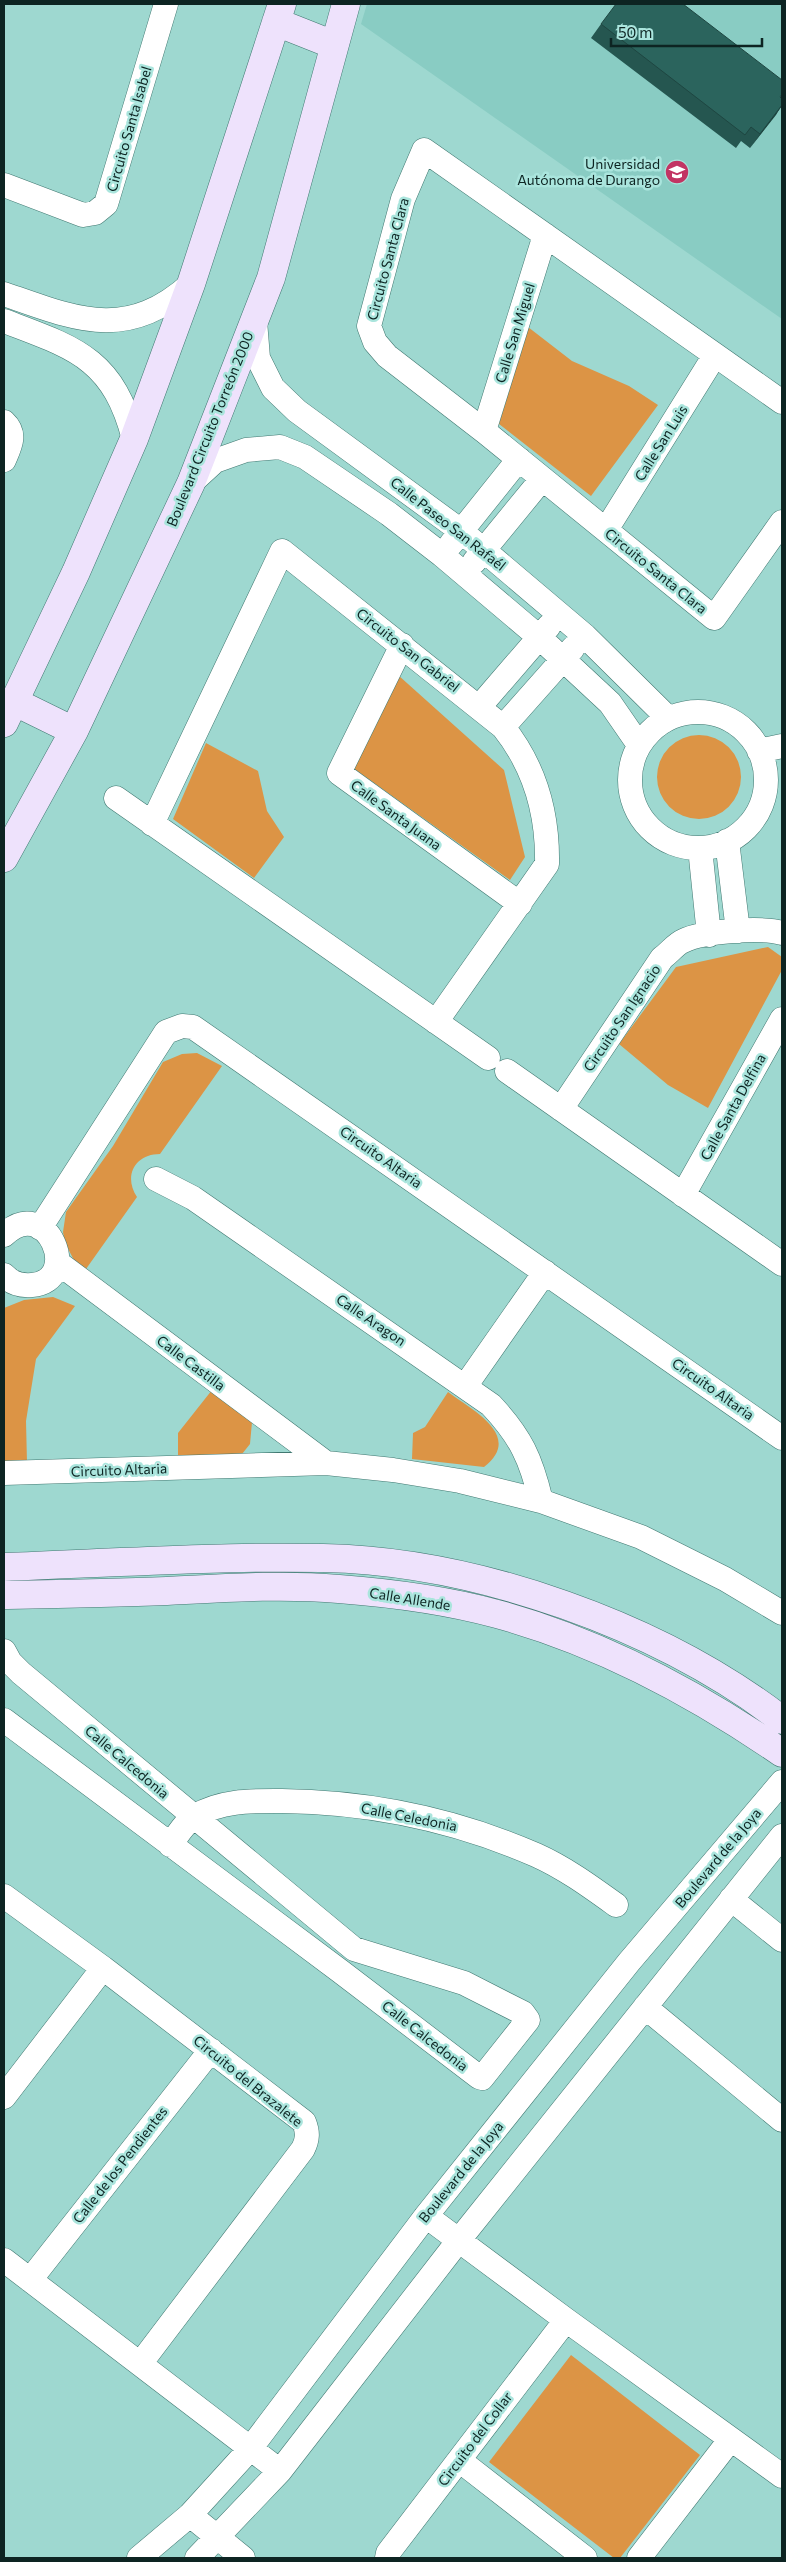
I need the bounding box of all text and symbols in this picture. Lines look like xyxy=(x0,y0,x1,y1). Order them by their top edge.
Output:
scale bar xyxy=(611,15,762,47)
text: 50 m xyxy=(618,23,652,41)
street label: Circuito Santa Isabel xyxy=(102,64,155,194)
place label: Universidad Autónoma de Durango xyxy=(517,155,660,188)
school or university icon: Universidad Autónoma de Durango xyxy=(664,159,690,185)
street label: Circuito Santa Clara xyxy=(363,196,412,322)
street label: Calle San Miguel xyxy=(491,281,538,385)
street label: Boulevard Circuito Torreón 2000 xyxy=(163,329,257,529)
street label: Calle San Luis xyxy=(631,402,691,484)
street label: Calle Paseo San Rafaél xyxy=(387,473,509,574)
street label: Circuito Santa Clara xyxy=(602,524,711,617)
street label: Circuito San Gabriel xyxy=(354,604,463,695)
street label: Calle Santa Juana xyxy=(348,776,445,853)
street label: Circuito San Ignacio xyxy=(579,961,664,1075)
street label: Calle Santa Delfina xyxy=(696,1051,769,1163)
street label: Circuito Altaria xyxy=(337,1122,426,1191)
street label: Calle Aragon xyxy=(333,1290,409,1349)
street label: Calle Castilla xyxy=(154,1331,229,1394)
street label: Circuito Altaria xyxy=(669,1354,758,1423)
street label: Circuito Altaria xyxy=(71,1459,167,1480)
street label: Calle Allende xyxy=(368,1584,452,1613)
street label: Calle Calcedonia xyxy=(82,1722,173,1802)
street label: Calle Celedonia xyxy=(360,1799,459,1834)
street label: Boulevard de la Joya xyxy=(671,1804,764,1911)
street label: Calle Calcedonia xyxy=(379,1997,472,2074)
street label: Circuito del Brazalete xyxy=(190,2031,306,2130)
street label: Calle de los Pendientes xyxy=(69,2103,170,2226)
street label: Boulevard de la Joya xyxy=(415,2118,506,2226)
street label: Circuito del Collar xyxy=(434,2388,516,2489)

